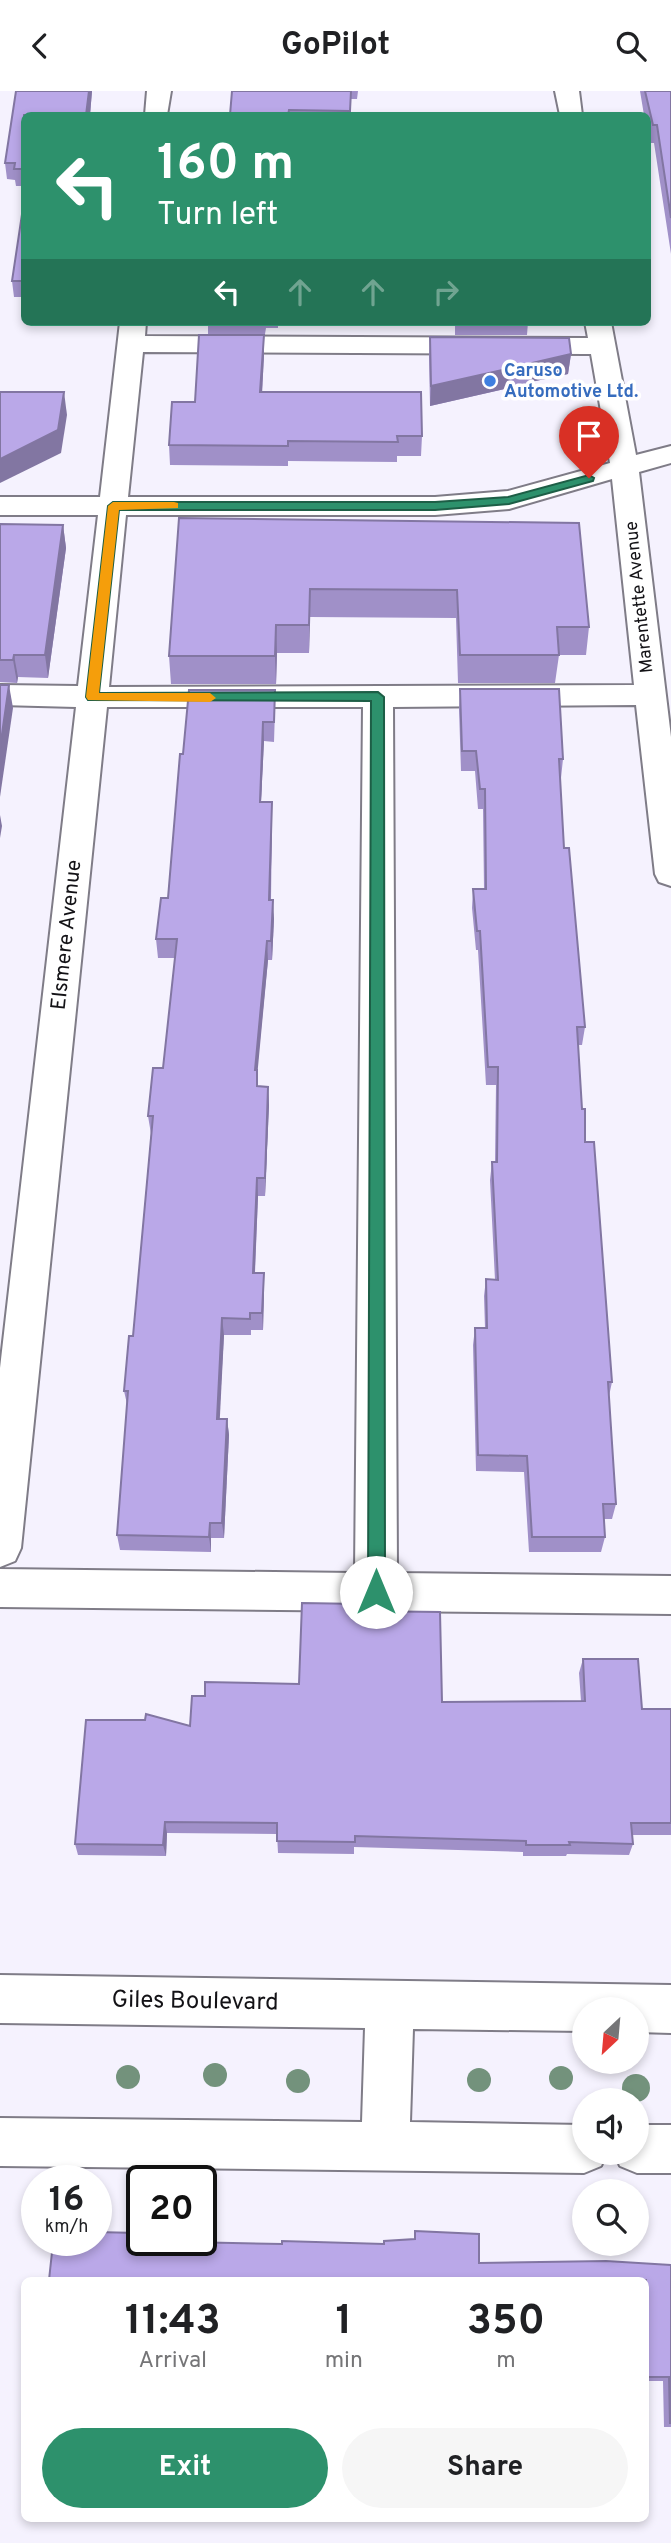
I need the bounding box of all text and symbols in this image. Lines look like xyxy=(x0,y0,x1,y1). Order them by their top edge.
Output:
text: GoPilot xyxy=(281,26,390,66)
icon: back xyxy=(21,27,59,65)
icon: search xyxy=(612,27,650,65)
text: 160 m xyxy=(157,135,294,197)
icon: left xyxy=(42,140,133,231)
text: Turn left xyxy=(157,196,278,236)
icon: left xyxy=(208,273,246,311)
icon: ahead xyxy=(281,273,319,311)
icon: ahead xyxy=(354,273,392,311)
icon: right xyxy=(427,273,465,311)
place label: Caruso Automotive Ltd. xyxy=(504,360,638,404)
marker: Caruso Automotive Ltd. xyxy=(482,373,498,389)
pin xyxy=(559,406,619,478)
icon: arrive xyxy=(570,417,608,455)
street label: Marentette Avenue xyxy=(621,520,659,674)
street label: Elsmere Avenue xyxy=(46,859,88,1011)
position arrow xyxy=(339,1555,413,1629)
street label: Giles Boulevard xyxy=(111,1986,279,2018)
north arrow xyxy=(572,1997,649,2074)
map controls xyxy=(572,1997,649,2256)
button: sound xyxy=(572,2088,649,2165)
speed limit sign: 20 xyxy=(126,2165,217,2256)
text: 16 xyxy=(49,2179,84,2223)
button: search xyxy=(572,2179,649,2256)
text: km/h xyxy=(45,2216,88,2239)
text: 11:43 xyxy=(125,2296,221,2349)
text: 1 xyxy=(335,2296,352,2349)
text: 350 xyxy=(467,2296,545,2349)
text: Arrival xyxy=(139,2347,207,2376)
text: min xyxy=(325,2347,363,2376)
text: m xyxy=(496,2347,516,2376)
button: Exit xyxy=(42,2428,328,2508)
button: Share xyxy=(342,2428,628,2508)

